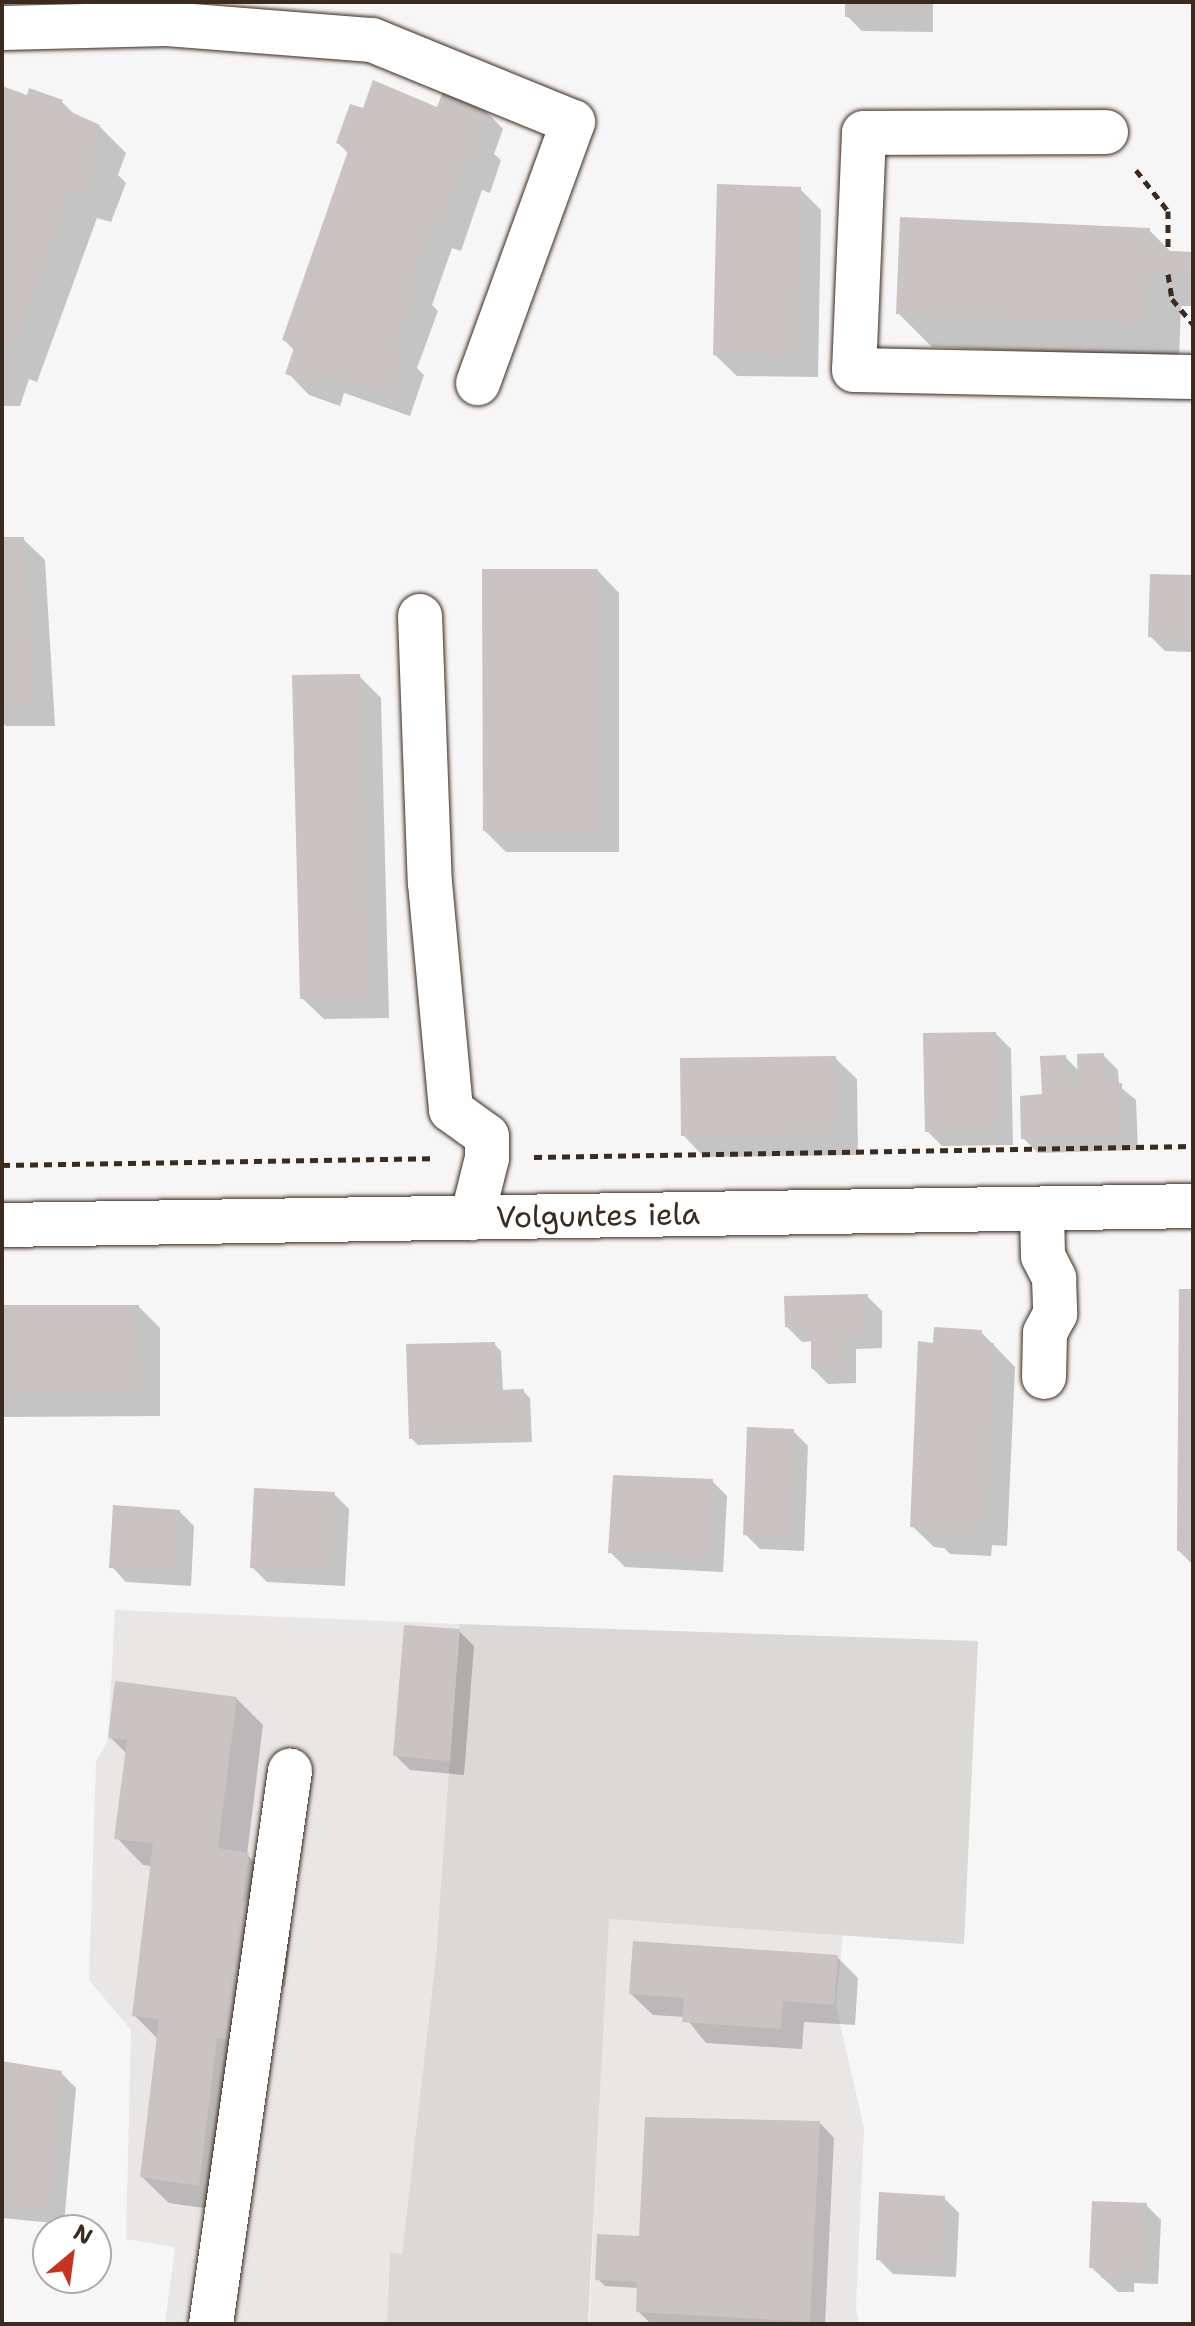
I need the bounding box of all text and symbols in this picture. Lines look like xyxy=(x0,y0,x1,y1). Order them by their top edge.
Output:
street label: Volguntes iela xyxy=(496,1196,700,1236)
north arrow xyxy=(32,2214,112,2294)
text: N xyxy=(68,2217,98,2251)

